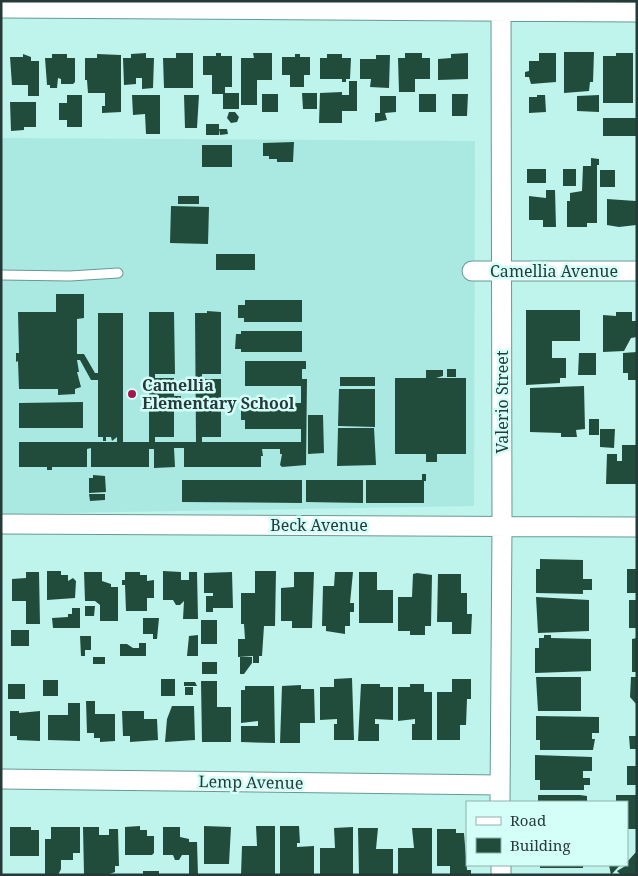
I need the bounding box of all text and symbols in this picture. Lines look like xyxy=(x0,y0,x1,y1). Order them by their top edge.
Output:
street label: Camellia Avenue xyxy=(490,260,618,282)
street label: Valerio Street xyxy=(491,350,513,454)
place label: Camellia Elementary School xyxy=(142,374,295,414)
marker: Camellia Elementary School xyxy=(126,388,138,400)
street label: Beck Avenue xyxy=(270,514,368,536)
street label: Lemp Avenue xyxy=(198,770,304,794)
legend xyxy=(466,801,628,866)
text: Road xyxy=(510,810,546,830)
text: Building xyxy=(510,835,571,855)

